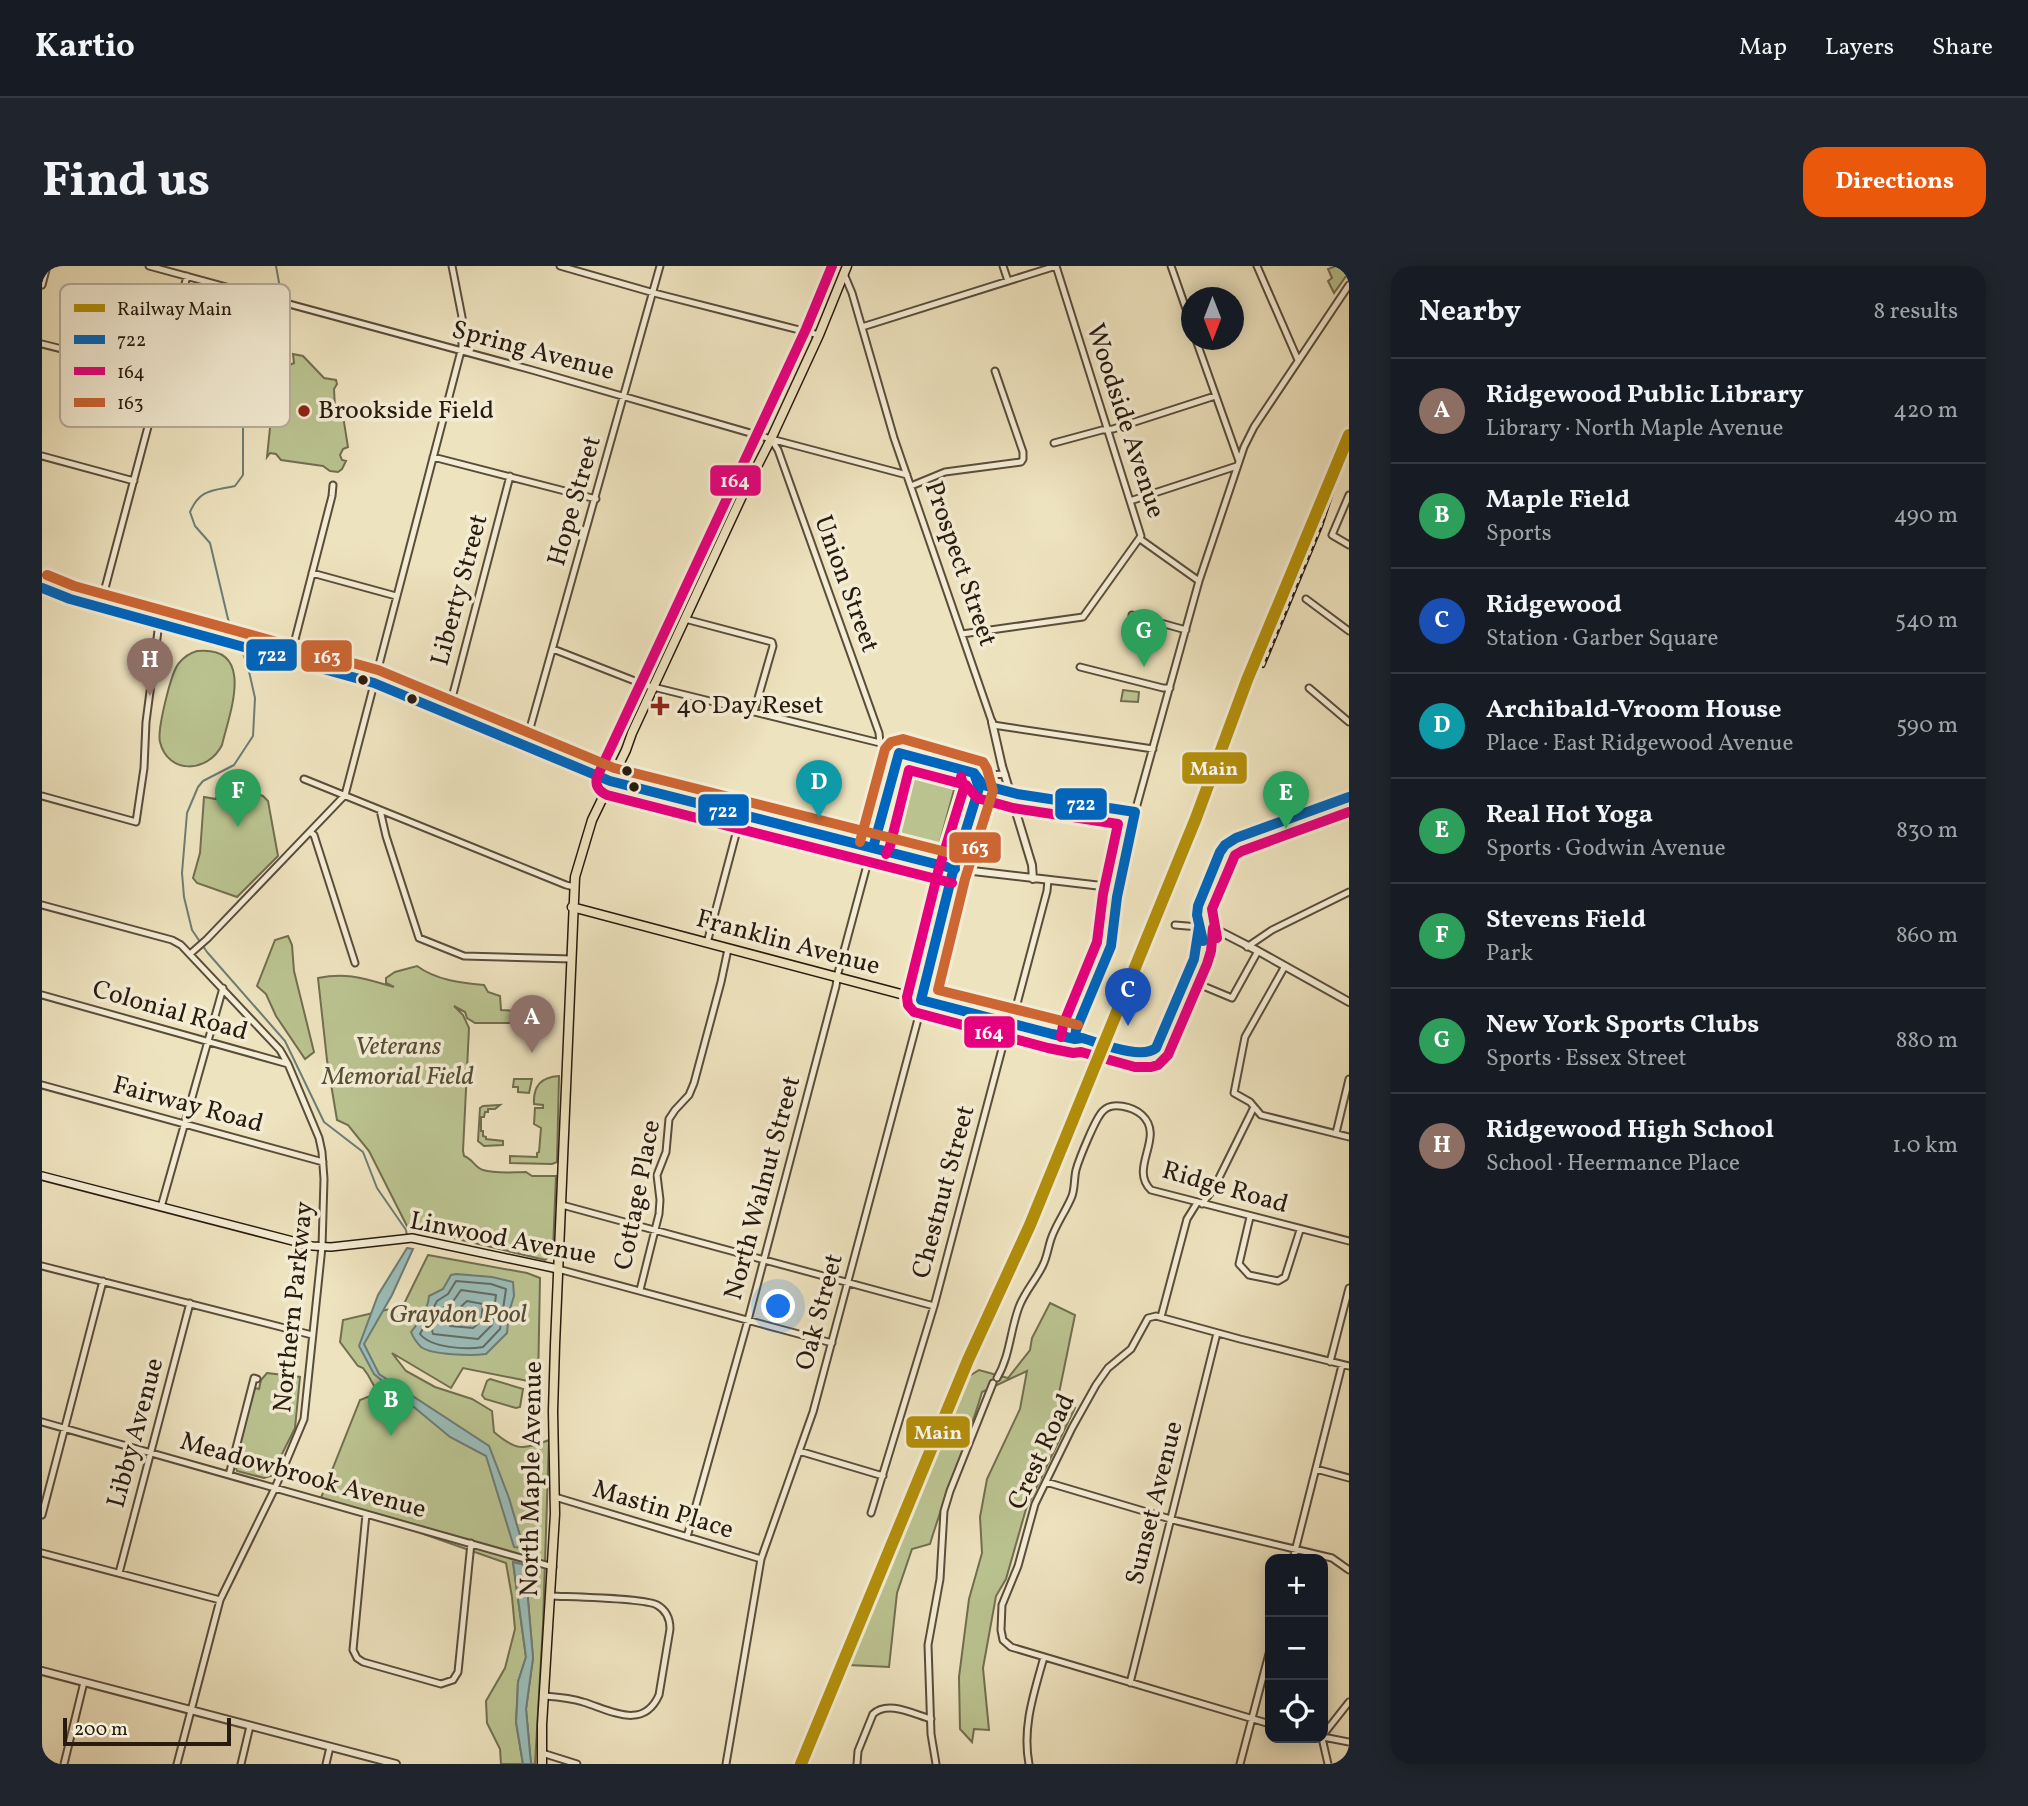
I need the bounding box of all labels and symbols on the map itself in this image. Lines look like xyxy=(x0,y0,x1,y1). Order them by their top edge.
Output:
legend xyxy=(60,284,290,427)
north arrow xyxy=(1181,287,1244,350)
text: Railway Main xyxy=(117,297,232,323)
street label: Spring Avenue xyxy=(448,312,618,390)
street label: Woodside Avenue xyxy=(1077,319,1173,523)
text: 722 xyxy=(117,328,146,354)
text: 164 xyxy=(117,360,145,386)
text: 163 xyxy=(117,391,144,417)
place label: Brookside Field xyxy=(318,393,494,429)
marker: Brookside Field xyxy=(296,403,312,419)
street label: Hope Street xyxy=(539,432,611,570)
line badge: 164 xyxy=(709,464,762,497)
text: 164 xyxy=(720,469,750,495)
street label: Prospect Street xyxy=(915,477,1005,651)
street label: Liberty Street xyxy=(422,510,498,670)
street label: Union Street xyxy=(805,510,887,658)
pin: G xyxy=(1121,609,1167,667)
pin: H xyxy=(127,638,173,696)
line badge: 722 xyxy=(245,638,298,672)
line badge: 163 xyxy=(300,639,353,673)
text: 722 xyxy=(258,643,286,669)
text: 163 xyxy=(313,645,341,671)
unlabelled marker xyxy=(356,673,370,687)
place label: 40 Day Reset xyxy=(676,688,824,724)
unlabelled marker xyxy=(405,692,419,706)
marker: 40 Day Reset xyxy=(650,696,670,716)
line badge: Main xyxy=(1181,751,1248,785)
text: Main xyxy=(1190,757,1238,783)
pin: D xyxy=(796,760,842,818)
unlabelled marker xyxy=(620,764,634,778)
pin: F xyxy=(215,769,261,827)
pin: E xyxy=(1263,771,1309,829)
unlabelled marker xyxy=(627,780,641,794)
line badge: 722 xyxy=(1054,787,1108,821)
text: 722 xyxy=(1067,792,1095,818)
line badge: 722 xyxy=(697,793,750,827)
text: 722 xyxy=(709,799,737,825)
line badge: 163 xyxy=(948,831,1002,864)
text: 163 xyxy=(961,836,989,862)
street label: Franklin Avenue xyxy=(692,901,884,985)
pin: C xyxy=(1105,968,1151,1026)
street label: Colonial Road xyxy=(88,972,252,1050)
pin: A xyxy=(509,995,555,1053)
line badge: 164 xyxy=(963,1015,1016,1049)
text: 164 xyxy=(974,1021,1004,1047)
park label: Veterans Memorial Field xyxy=(321,1029,474,1095)
street label: Fairway Road xyxy=(109,1068,267,1142)
street label: North Walnut Street xyxy=(716,1072,810,1304)
street label: Chestnut Street xyxy=(904,1102,984,1282)
street label: Cottage Place xyxy=(606,1117,670,1273)
street label: Ridge Road xyxy=(1158,1153,1292,1223)
street label: Northern Parkway xyxy=(265,1200,323,1414)
street label: Linwood Avenue xyxy=(407,1203,599,1275)
street label: Oak Street xyxy=(787,1250,853,1374)
your location xyxy=(761,1289,795,1323)
park label: Graydon Pool xyxy=(389,1297,528,1333)
street label: Libby Avenue xyxy=(99,1354,173,1512)
street label: North Maple Avenue xyxy=(512,1361,552,1597)
pin: B xyxy=(368,1378,414,1436)
street label: Crest Road xyxy=(999,1388,1085,1516)
line badge: Main xyxy=(905,1415,971,1449)
street label: Sunset Avenue xyxy=(1117,1417,1193,1589)
text: Main xyxy=(914,1421,962,1447)
street label: Meadowbrook Avenue xyxy=(176,1424,430,1528)
street label: Mastin Place xyxy=(588,1471,738,1549)
scale bar xyxy=(63,1715,231,1747)

